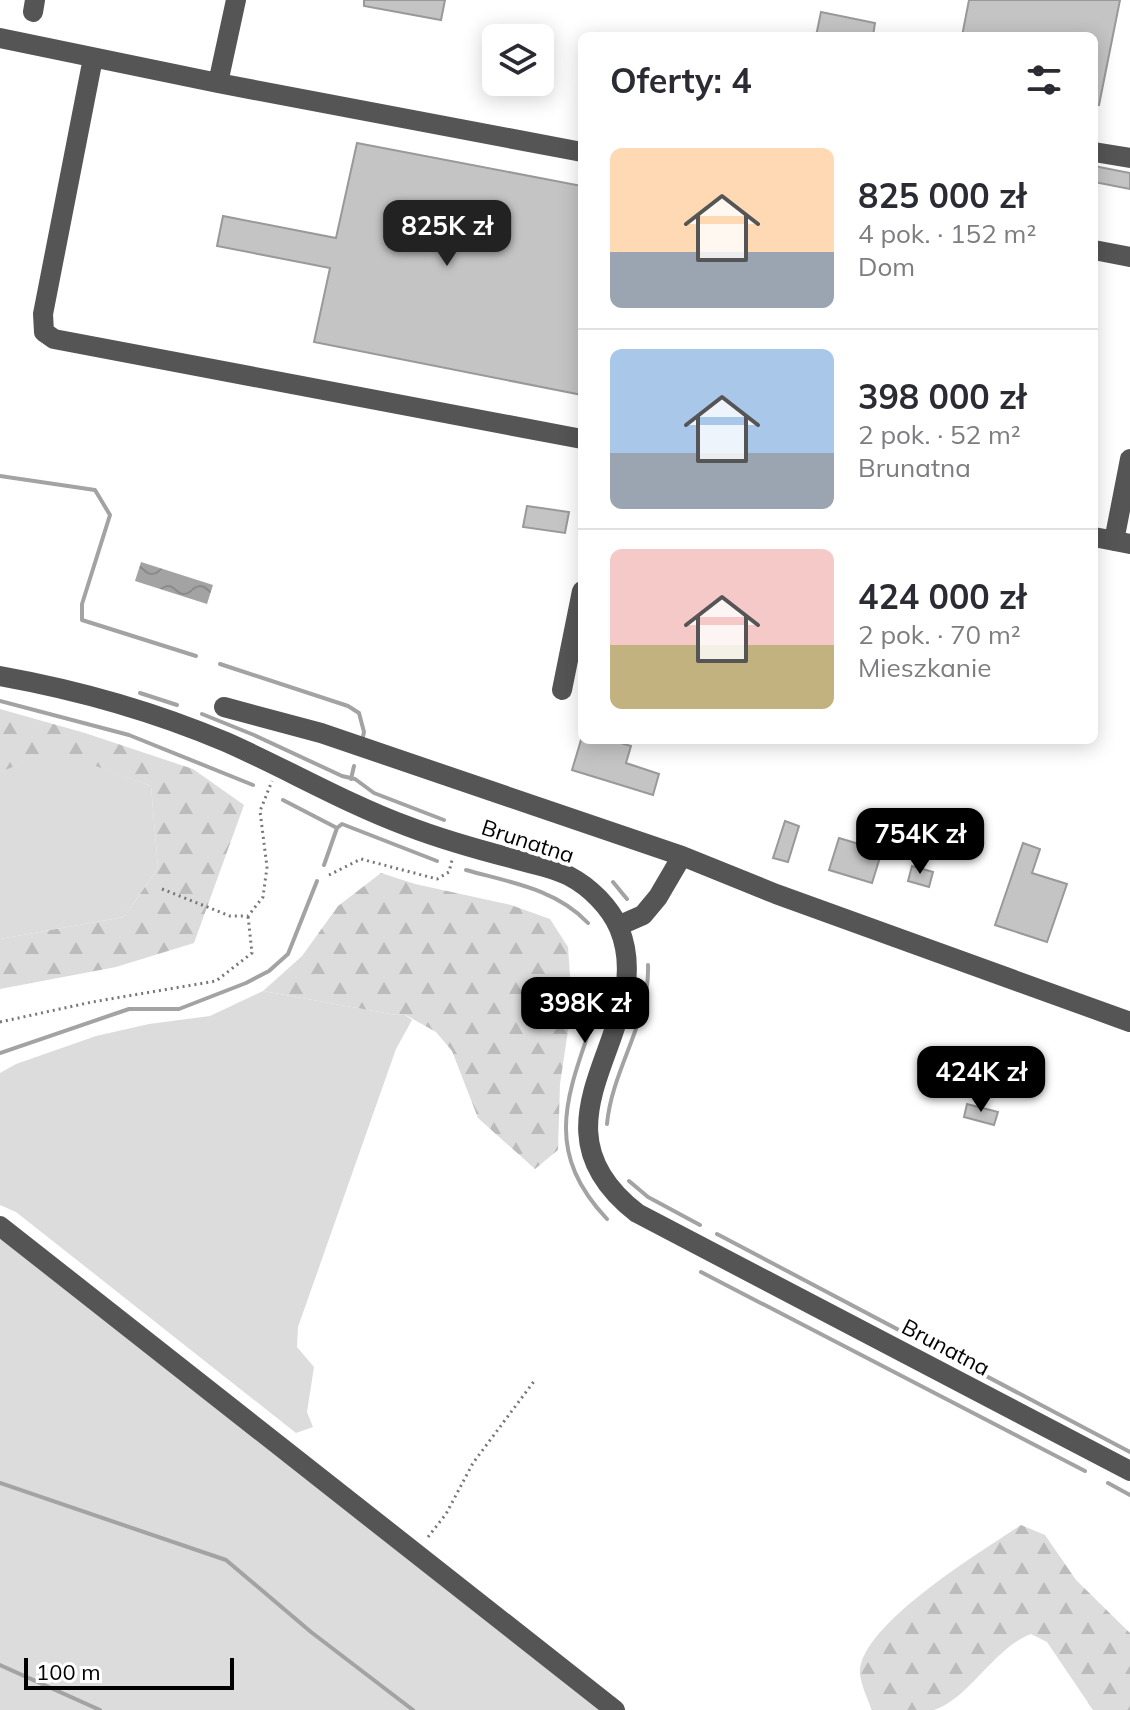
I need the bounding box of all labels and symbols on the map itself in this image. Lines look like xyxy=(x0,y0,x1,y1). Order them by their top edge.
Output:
pin: 825K zł xyxy=(373,200,521,268)
pin: 754K zł xyxy=(846,808,994,876)
street label: Brunatna xyxy=(478,813,578,869)
pin: 398K zł xyxy=(511,977,659,1045)
pin: 424K zł xyxy=(907,1046,1055,1114)
street label: Brunatna xyxy=(897,1312,995,1382)
scale bar xyxy=(24,1654,234,1690)

